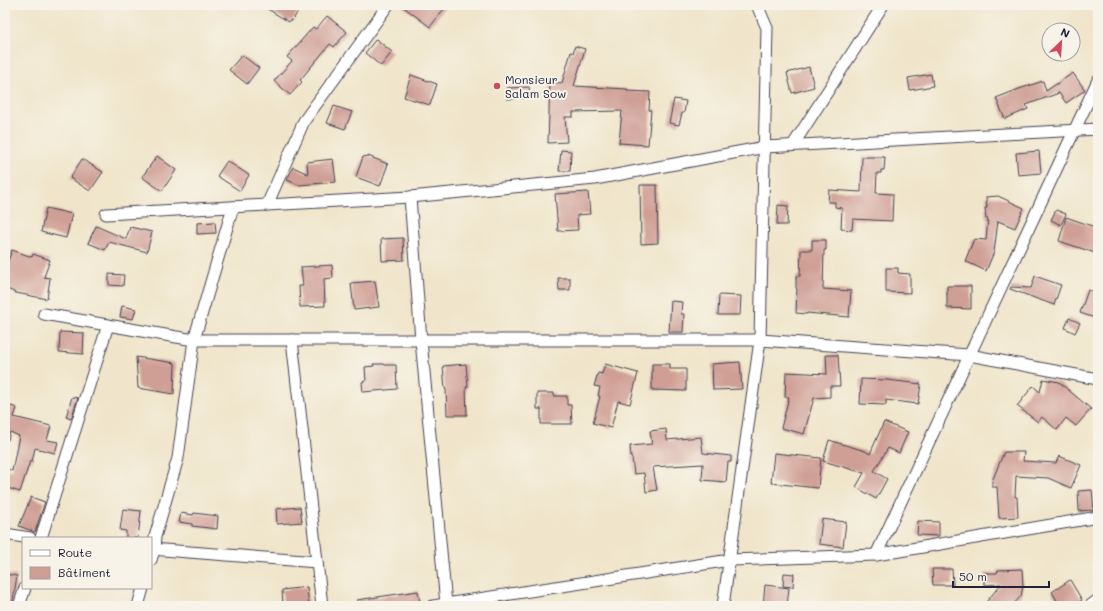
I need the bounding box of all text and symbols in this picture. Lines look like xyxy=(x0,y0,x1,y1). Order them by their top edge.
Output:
north arrow xyxy=(1041,22,1081,62)
text: N xyxy=(1058,24,1072,41)
place label: Monsieur Salam Sow xyxy=(505,71,566,101)
marker: Monsieur Salam Sow xyxy=(492,81,502,91)
legend xyxy=(22,537,152,589)
text: Route xyxy=(58,544,92,560)
scale bar xyxy=(953,563,1049,589)
text: Bâtiment xyxy=(58,564,111,580)
text: 50 m xyxy=(959,568,987,584)

